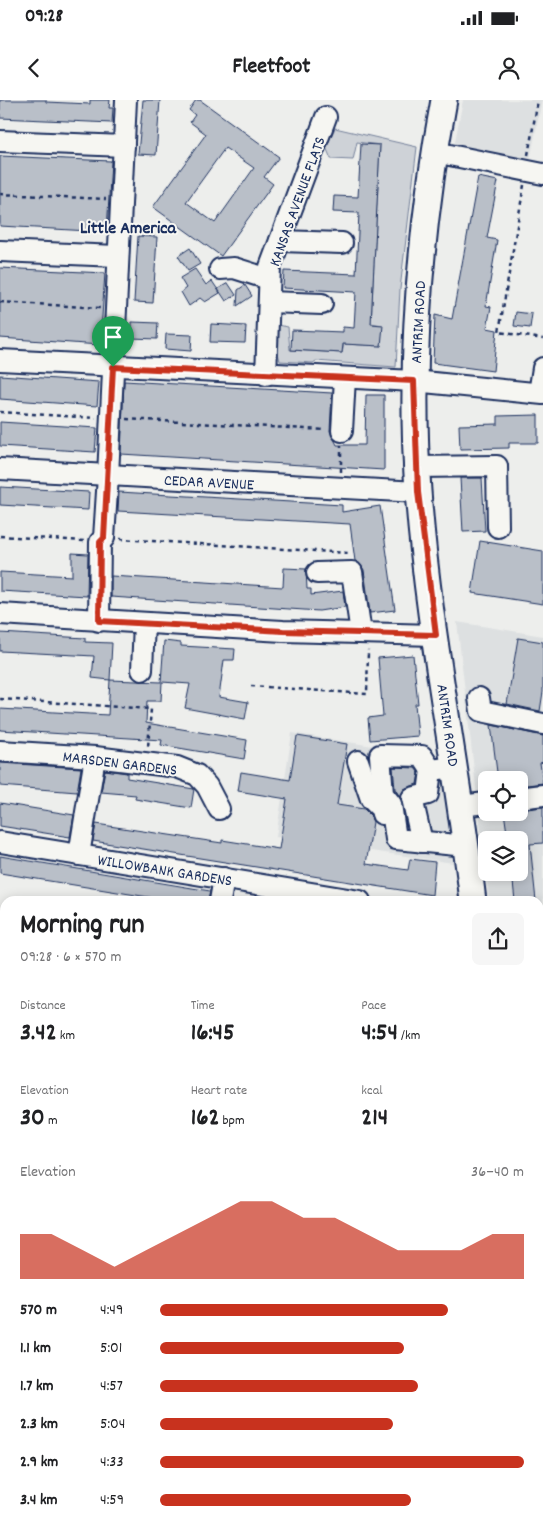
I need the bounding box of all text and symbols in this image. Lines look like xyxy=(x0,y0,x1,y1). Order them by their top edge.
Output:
text: 09:28 xyxy=(25,4,63,31)
text: Fleetfoot xyxy=(233,52,310,83)
icon: back xyxy=(20,54,48,82)
icon: person xyxy=(495,54,523,82)
street label: KANSAS AVENUE FLATS xyxy=(264,134,333,270)
district label: Little America xyxy=(80,217,177,242)
street label: ANTRIM ROAD xyxy=(406,280,433,364)
pin xyxy=(92,316,134,367)
icon: arrive xyxy=(99,323,127,351)
street label: CEDAR AVENUE xyxy=(163,470,255,497)
street label: ANTRIM ROAD xyxy=(429,683,464,768)
street label: MARSDEN GARDENS xyxy=(61,746,178,783)
map controls xyxy=(478,771,528,881)
button: locate xyxy=(478,771,528,821)
button: layers xyxy=(478,831,528,881)
street label: WILLOWBANK GARDENS xyxy=(96,849,234,893)
text: Morning run xyxy=(20,907,144,947)
button: share xyxy=(472,913,524,965)
text: 09:28 · 6 × 570 m xyxy=(20,946,121,969)
text: Distance xyxy=(20,996,66,1016)
text: Time xyxy=(191,996,215,1016)
text: Pace xyxy=(361,996,386,1016)
text: 3.42 xyxy=(20,1016,57,1052)
text: 16:45 xyxy=(191,1016,234,1052)
text: 4:54 xyxy=(361,1016,398,1052)
text: km xyxy=(57,1026,75,1046)
text: /km xyxy=(398,1026,420,1046)
text: Elevation xyxy=(20,1081,69,1101)
text: Heart rate xyxy=(191,1081,247,1101)
text: kcal xyxy=(361,1081,383,1101)
text: 30 xyxy=(20,1101,45,1137)
text: 162 xyxy=(191,1101,219,1137)
text: 214 xyxy=(361,1101,388,1137)
text: m xyxy=(45,1111,58,1131)
text: bpm xyxy=(219,1111,245,1131)
text: Elevation xyxy=(20,1161,76,1184)
text: 36–40 m xyxy=(471,1161,524,1184)
text: 570 m xyxy=(20,1299,57,1322)
text: 4:49 xyxy=(100,1299,123,1322)
text: 1.1 km xyxy=(20,1337,51,1360)
text: 5:01 xyxy=(100,1337,122,1360)
text: 1.7 km xyxy=(20,1375,54,1398)
text: 4:57 xyxy=(100,1375,123,1398)
text: 2.3 km xyxy=(20,1413,58,1436)
text: 5:04 xyxy=(100,1413,125,1436)
text: 2.9 km xyxy=(20,1451,58,1474)
text: 4:33 xyxy=(100,1451,124,1474)
text: 3.4 km xyxy=(20,1489,58,1512)
text: 4:59 xyxy=(100,1489,124,1512)

